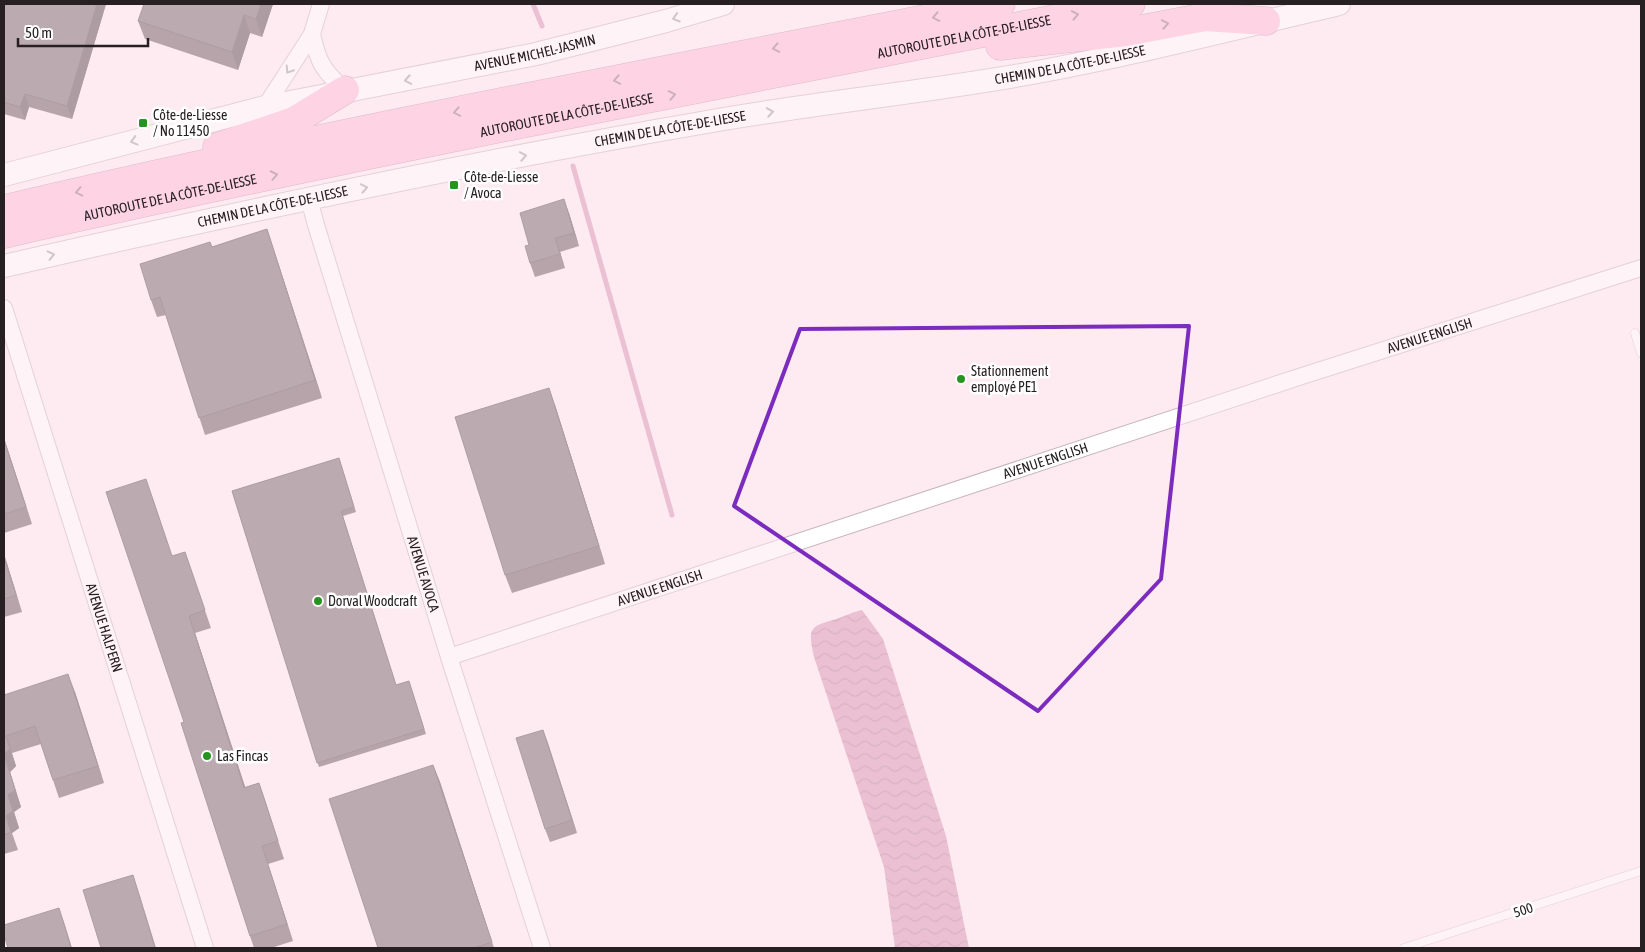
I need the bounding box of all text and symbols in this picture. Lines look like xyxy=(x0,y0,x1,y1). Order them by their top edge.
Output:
one-way arrow xyxy=(1071,10,1080,21)
one-way arrow xyxy=(931,11,940,21)
one-way arrow xyxy=(673,12,681,22)
street label: AUTOROUTE DE LA CÔTE-DE-LIESSE xyxy=(876,12,1052,61)
scale bar xyxy=(18,15,148,47)
one-way arrow xyxy=(1161,20,1170,30)
text: 50 m xyxy=(25,24,52,41)
street label: AVENUE MICHEL-JASMIN xyxy=(473,31,597,74)
street label: CHEMIN DE LA CÔTE-DE-LIESSE xyxy=(993,42,1147,87)
one-way arrow xyxy=(772,43,781,53)
one-way arrow xyxy=(286,64,295,74)
one-way arrow xyxy=(404,74,412,84)
one-way arrow xyxy=(612,74,621,85)
street label: AUTOROUTE DE LA CÔTE-DE-LIESSE xyxy=(479,90,654,140)
one-way arrow xyxy=(668,91,676,101)
one-way arrow xyxy=(453,106,462,117)
place label: Côte-de-Liesse / No 11450 xyxy=(153,107,227,139)
one-way arrow xyxy=(766,107,774,118)
street label: CHEMIN DE LA CÔTE-DE-LIESSE xyxy=(593,108,747,150)
marker: Côte-de-Liesse / No 11450 xyxy=(137,117,149,129)
one-way arrow xyxy=(129,135,138,146)
one-way arrow xyxy=(519,151,528,162)
place label: Côte-de-Liesse / Avoca xyxy=(464,169,538,201)
one-way arrow xyxy=(269,170,278,181)
street label: AUTOROUTE DE LA CÔTE-DE-LIESSE xyxy=(82,171,258,224)
marker: Côte-de-Liesse / Avoca xyxy=(448,179,460,191)
street label: CHEMIN DE LA CÔTE-DE-LIESSE xyxy=(196,183,349,230)
one-way arrow xyxy=(360,183,369,194)
one-way arrow xyxy=(75,186,84,197)
one-way arrow xyxy=(47,250,56,261)
street label: AVENUE ENGLISH xyxy=(1385,314,1474,356)
place label: Stationnement employé PE1 xyxy=(971,363,1048,395)
marker: Stationnement employé PE1 xyxy=(955,373,967,385)
street label: AVENUE ENGLISH xyxy=(1001,439,1090,482)
street label: AVENUE AVOCA xyxy=(404,534,443,614)
street label: AVENUE ENGLISH xyxy=(615,566,704,609)
street label: AVENUE HALPERN xyxy=(83,581,126,674)
place label: Dorval Woodcraft xyxy=(328,593,417,609)
marker: Dorval Woodcraft xyxy=(312,595,324,607)
place label: Las Fincas xyxy=(217,748,268,764)
marker: Las Fincas xyxy=(201,750,213,762)
street label: 500 xyxy=(1511,899,1535,921)

